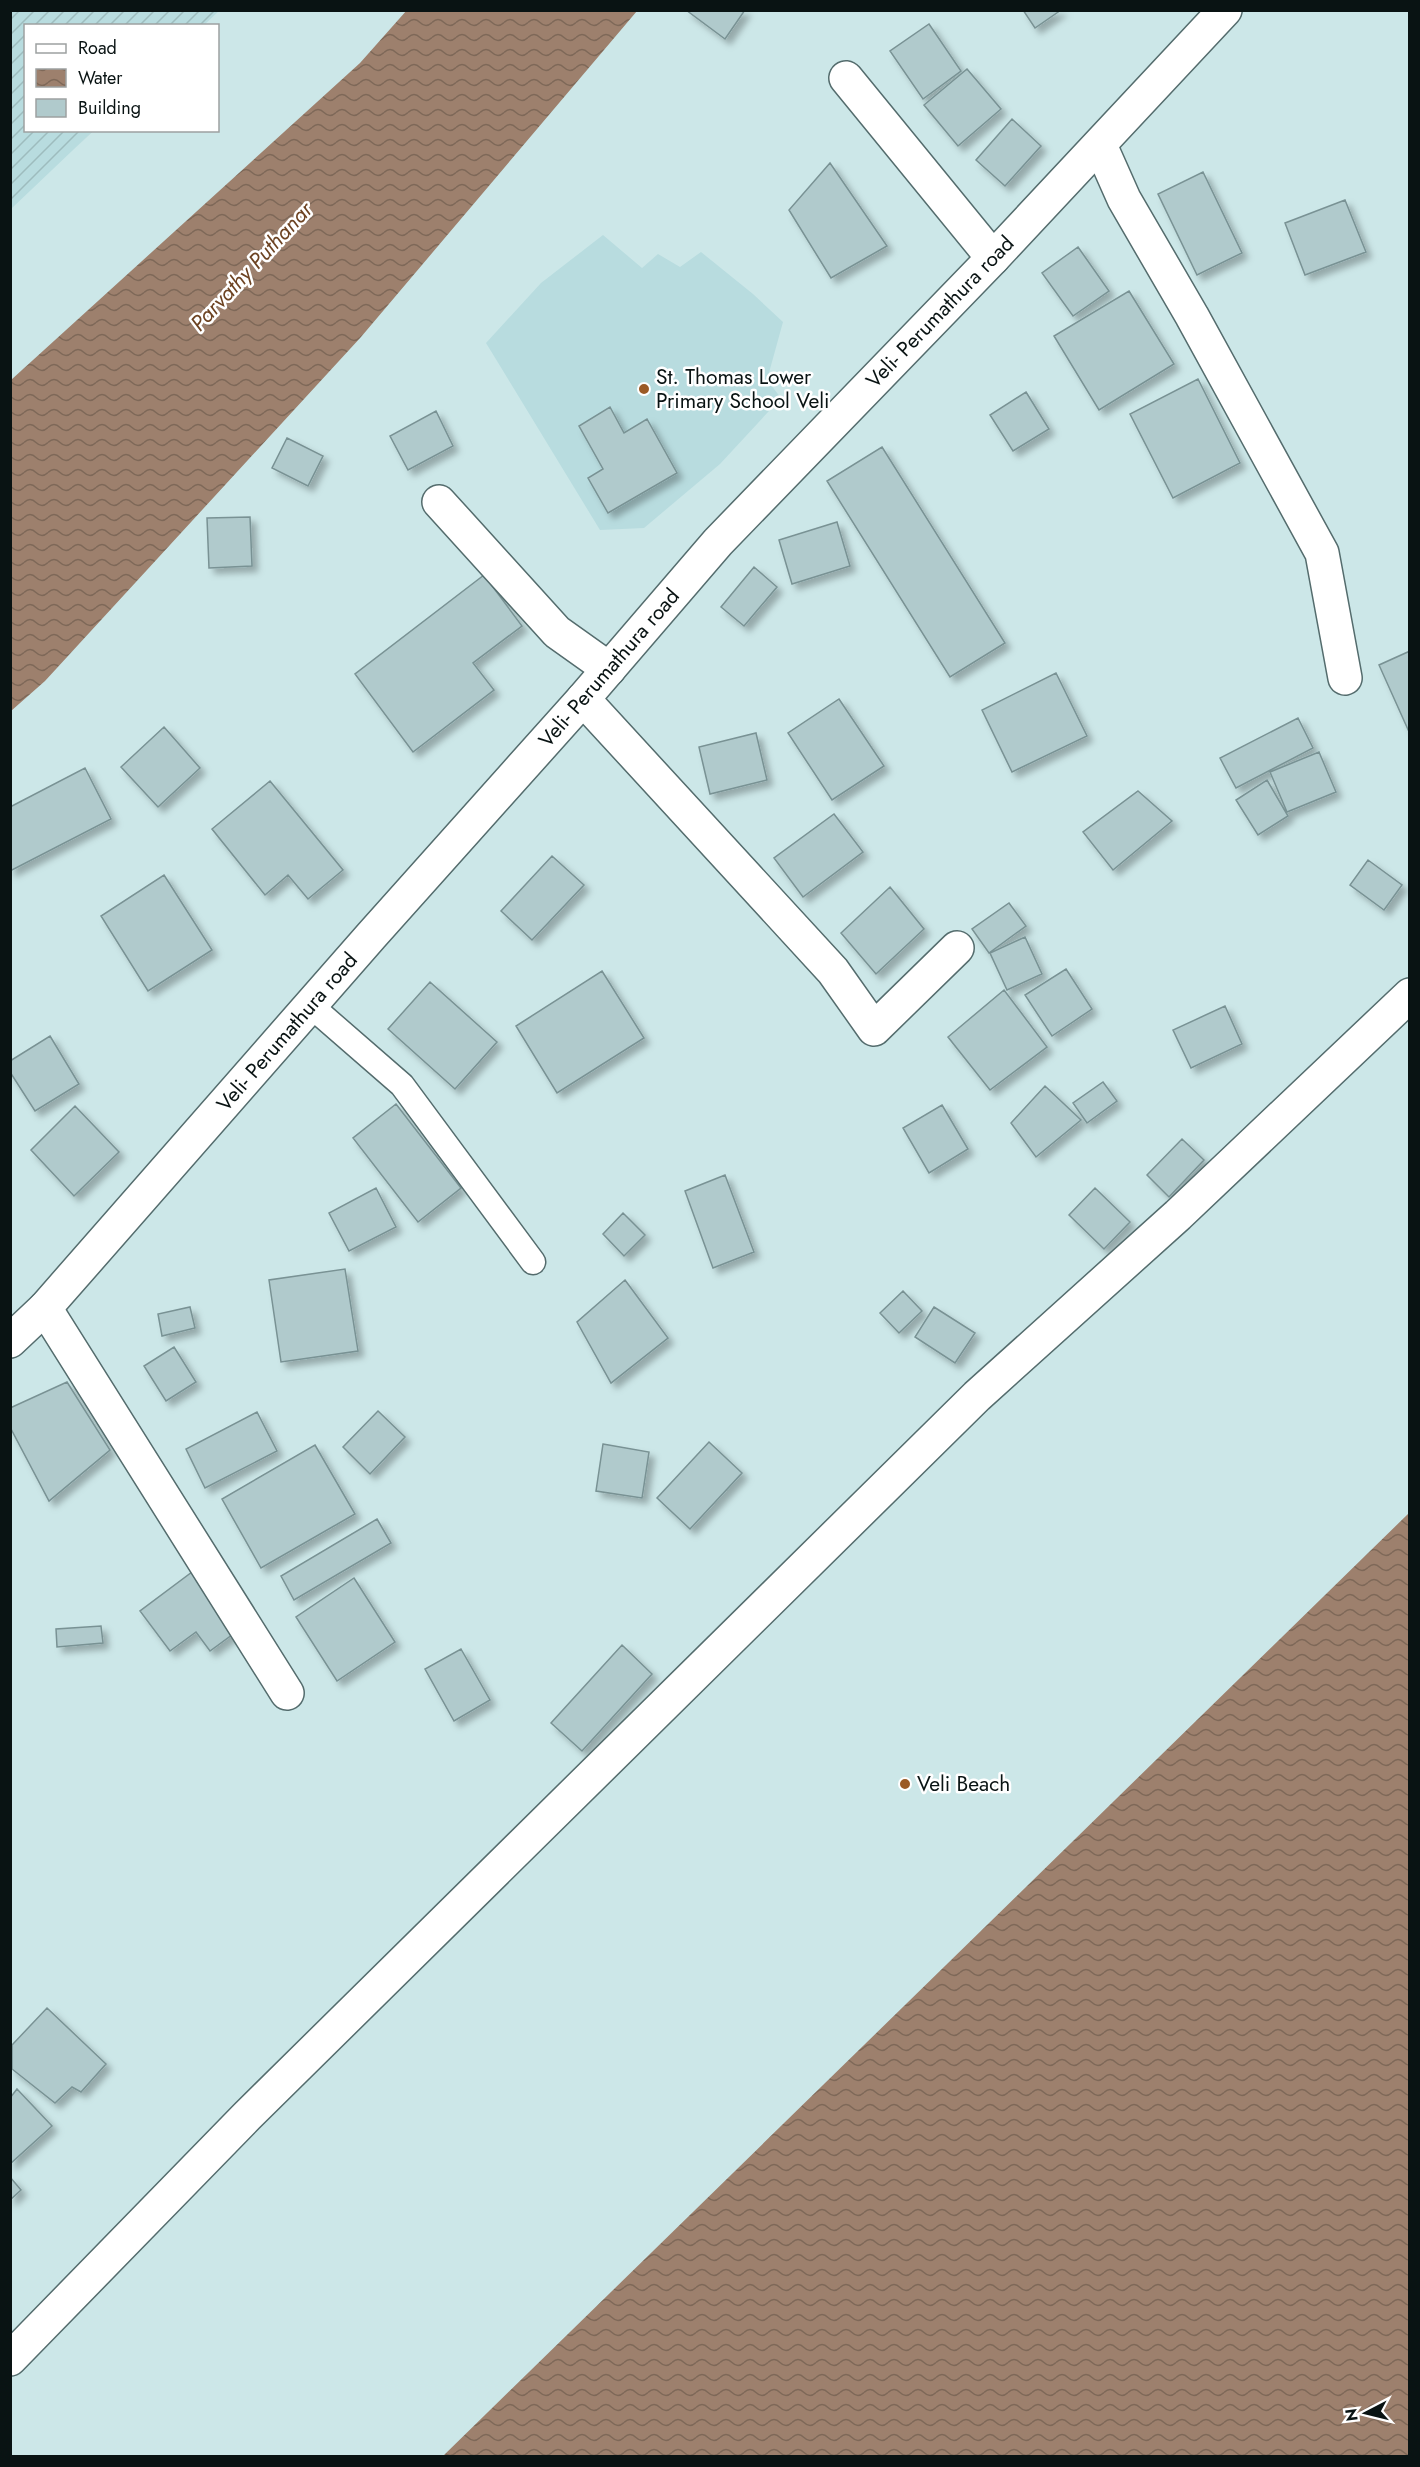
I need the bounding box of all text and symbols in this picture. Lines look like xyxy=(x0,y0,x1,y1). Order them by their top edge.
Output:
legend xyxy=(24,24,219,132)
text: Road xyxy=(78,35,117,61)
text: Water xyxy=(78,65,123,91)
text: Building xyxy=(78,95,141,121)
water label: Parvathy Puthanar xyxy=(182,193,321,338)
street label: Veli- Perumathura road xyxy=(859,229,1021,395)
place label: St. Thomas Lower Primary School Veli xyxy=(656,362,830,416)
marker: St. Thomas Lower Primary School Veli xyxy=(637,382,651,396)
street label: Veli- Perumathura road xyxy=(532,582,686,754)
street label: Veli- Perumathura road xyxy=(210,946,364,1118)
place label: Veli Beach xyxy=(917,1769,1010,1799)
marker: Veli Beach xyxy=(898,1777,912,1791)
north arrow xyxy=(1336,2383,1396,2443)
text: N xyxy=(1339,2407,1364,2422)

